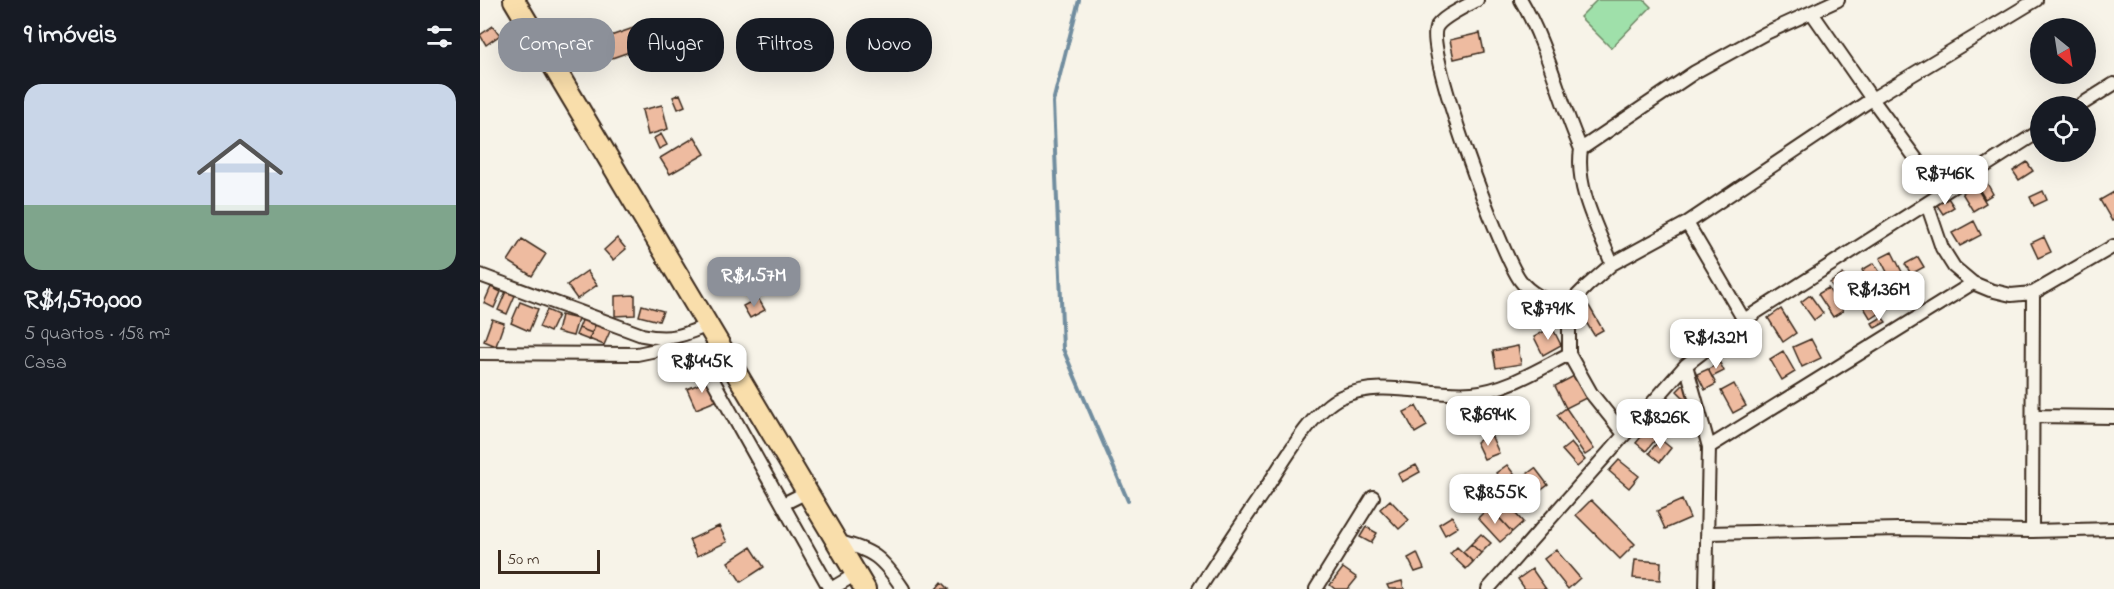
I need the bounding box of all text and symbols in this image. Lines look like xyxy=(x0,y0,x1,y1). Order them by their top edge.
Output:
text: 9 imóveis xyxy=(24,17,117,55)
chip: Comprar xyxy=(498,18,615,72)
chip: Alugar xyxy=(627,18,724,72)
chip: Filtros xyxy=(736,18,834,72)
chip: Novo xyxy=(846,18,932,72)
north arrow xyxy=(2030,18,2096,84)
map controls xyxy=(2030,18,2096,162)
icon: filters xyxy=(423,20,456,53)
button: locate xyxy=(2030,96,2096,162)
icon: home xyxy=(186,123,294,231)
pin: R$746K xyxy=(1896,155,1994,206)
text: R$746K xyxy=(1916,160,1974,189)
pin: R$1.57M xyxy=(699,257,809,308)
text: R$1.57M xyxy=(721,262,787,291)
pin: R$1.36M xyxy=(1824,271,1934,322)
text: R$1.36M xyxy=(1848,276,1910,305)
text: R$1,570,000 xyxy=(24,282,142,320)
pin: R$791K xyxy=(1499,290,1597,341)
text: R$791K xyxy=(1521,295,1575,324)
pin: R$1.32M xyxy=(1661,319,1771,370)
text: 5 quartos · 158 m² xyxy=(24,320,170,349)
text: R$1.32M xyxy=(1684,324,1748,353)
pin: R$445K xyxy=(653,343,751,394)
text: R$445K xyxy=(672,348,732,377)
text: Casa xyxy=(24,349,67,378)
pin: R$694K xyxy=(1439,396,1537,447)
pin: R$826K xyxy=(1611,399,1709,450)
text: R$694K xyxy=(1460,401,1516,430)
text: R$826K xyxy=(1630,404,1690,433)
pin: R$855K xyxy=(1446,474,1544,525)
text: R$855K xyxy=(1463,479,1527,508)
scale bar xyxy=(498,547,600,574)
text: 50 m xyxy=(507,548,539,572)

